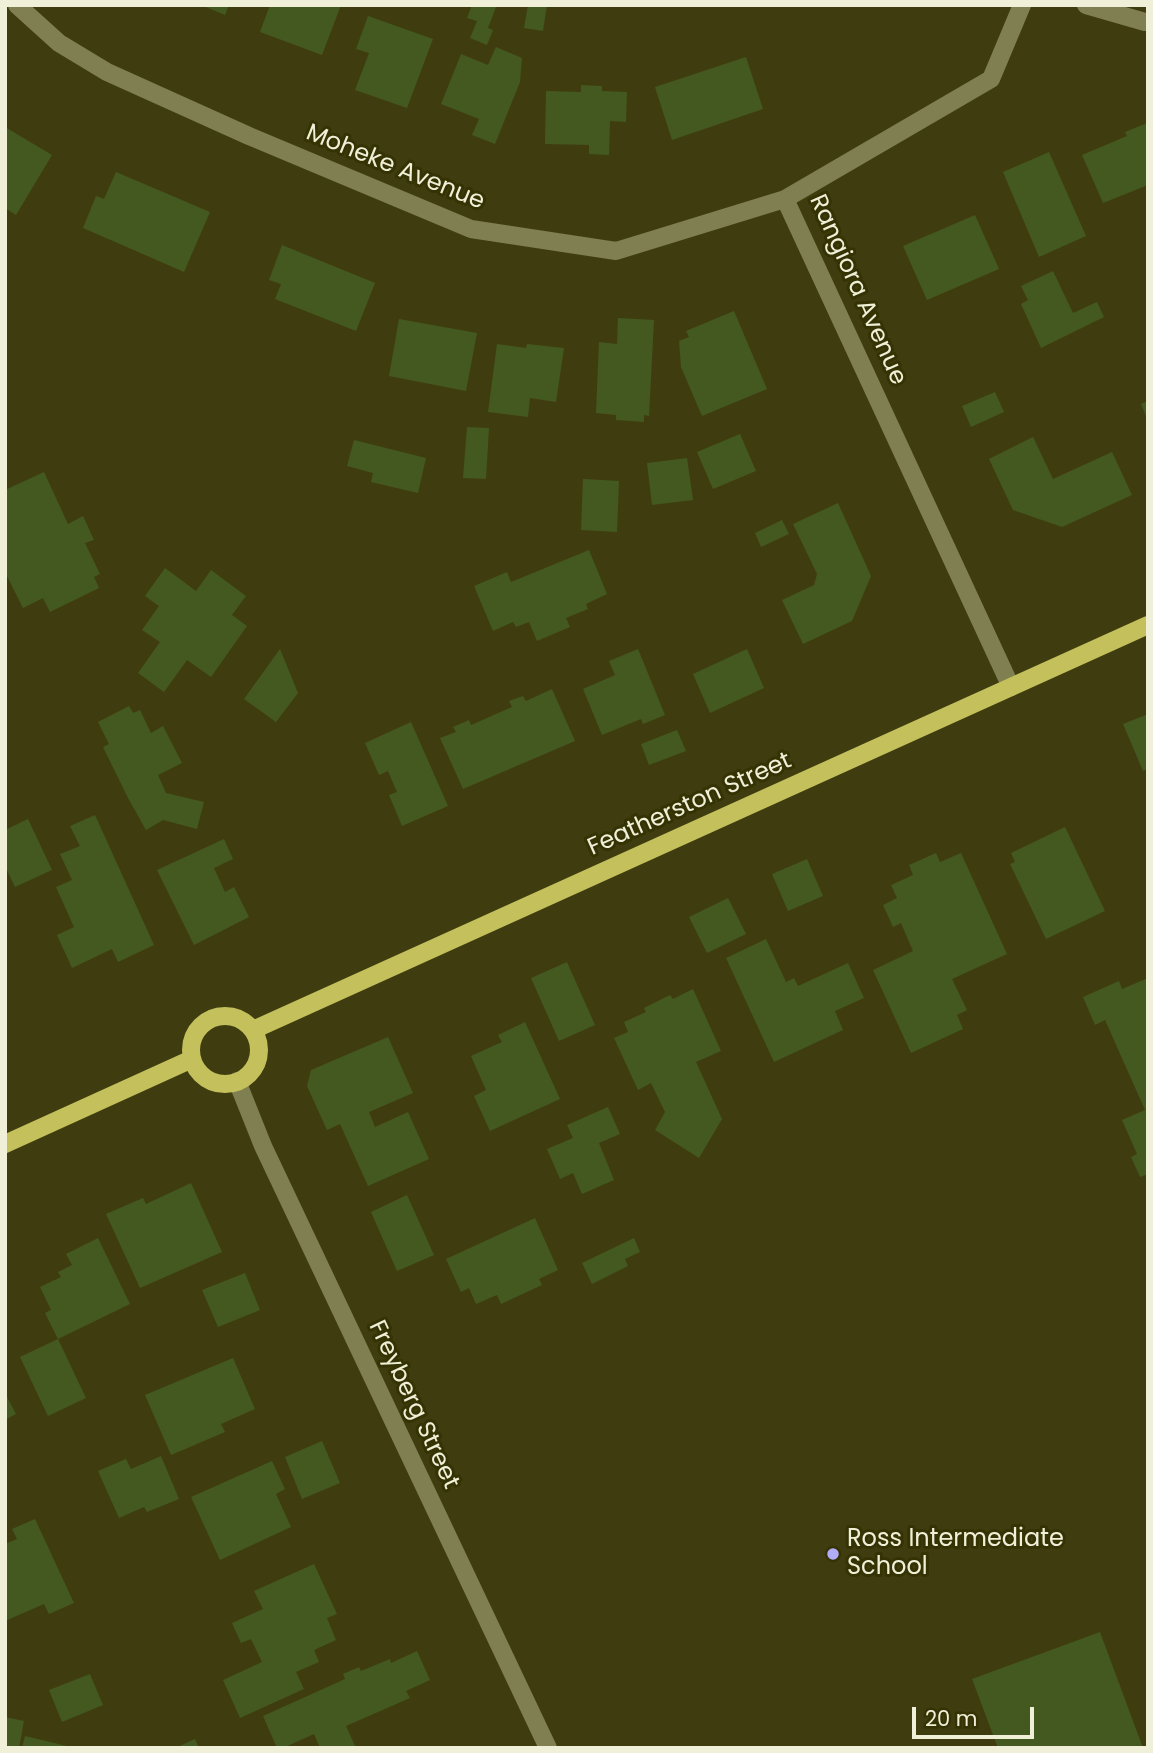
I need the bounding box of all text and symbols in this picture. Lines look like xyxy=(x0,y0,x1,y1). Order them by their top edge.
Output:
street label: Moheke Avenue xyxy=(302,119,488,217)
street label: Rangiora Avenue xyxy=(802,190,912,390)
street label: Featherston Street xyxy=(584,747,796,863)
street label: Freyberg Street xyxy=(361,1316,465,1494)
place label: Ross Intermediate School xyxy=(847,1526,1064,1582)
marker: Ross Intermediate School xyxy=(825,1546,841,1562)
scale bar xyxy=(915,1694,1038,1738)
text: 20 m xyxy=(925,1704,978,1733)

